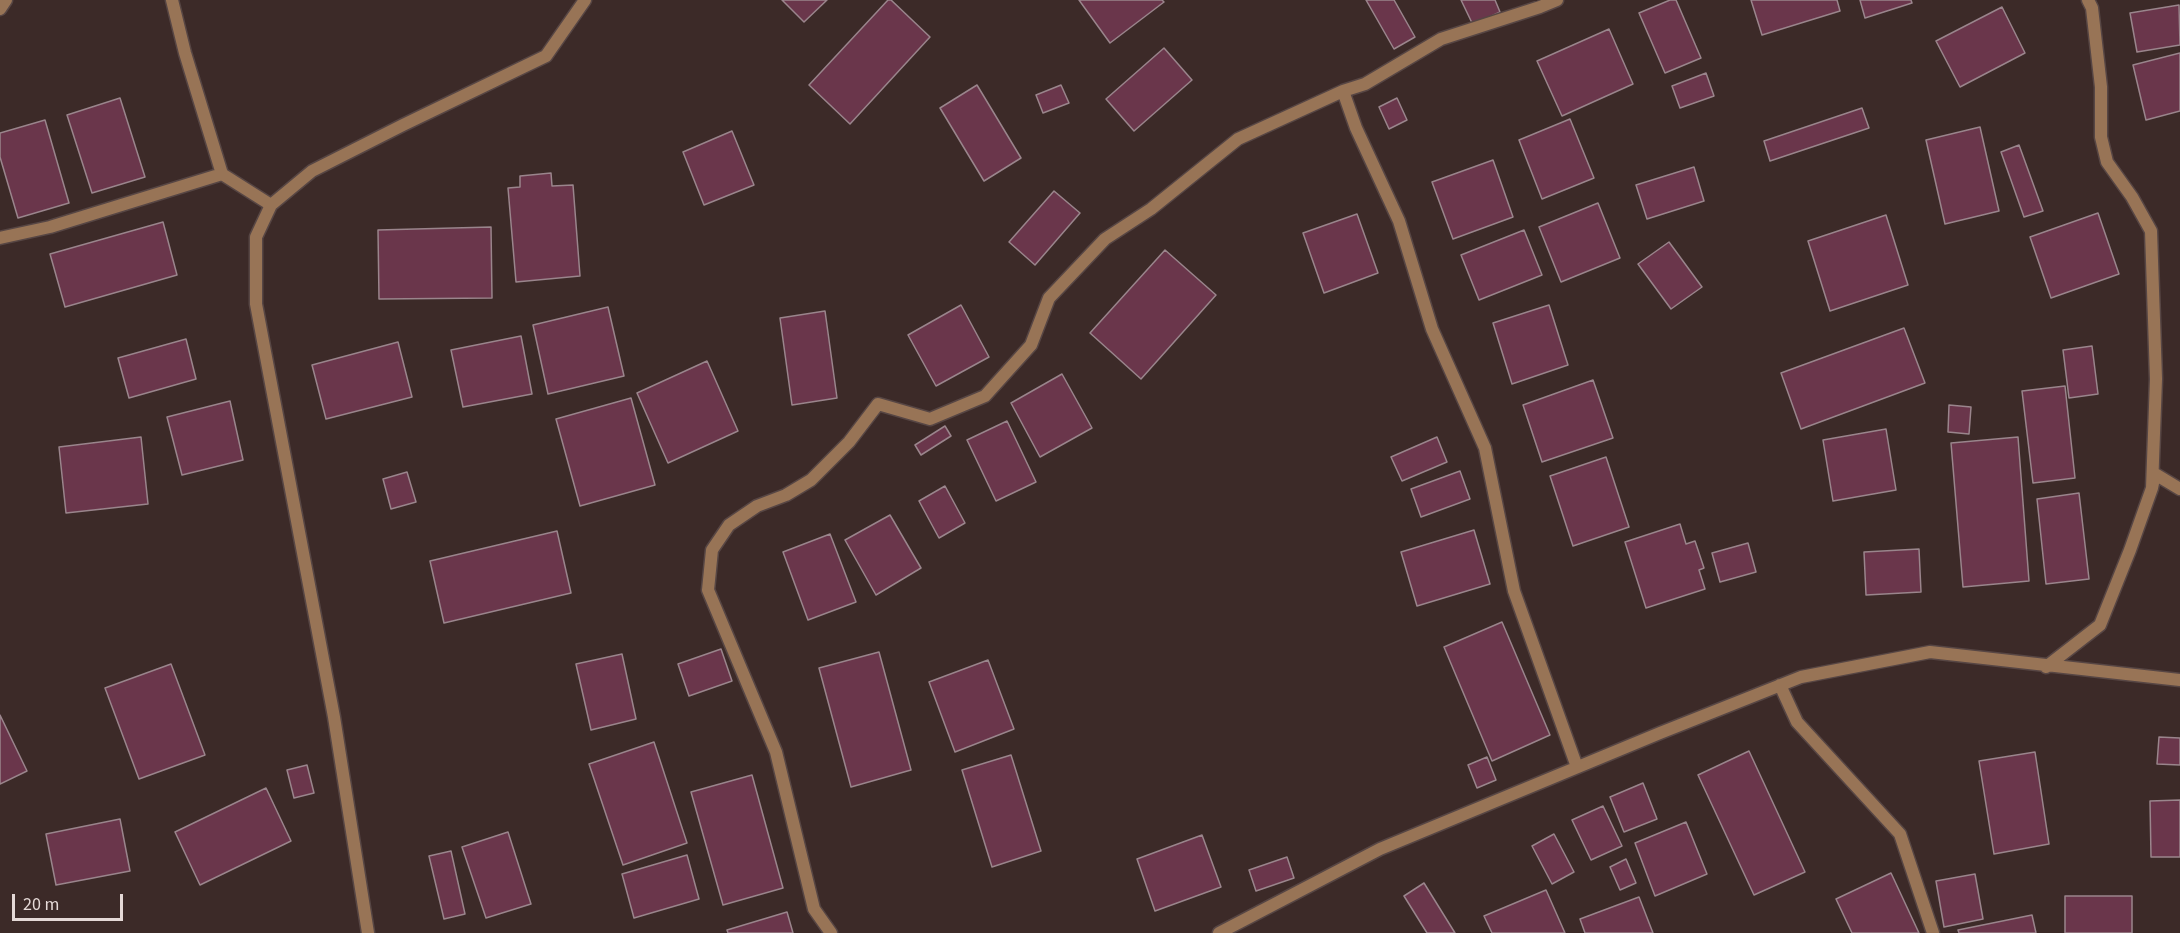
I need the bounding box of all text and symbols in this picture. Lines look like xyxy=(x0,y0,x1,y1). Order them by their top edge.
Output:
scale bar xyxy=(15,882,126,920)
text: 20 m xyxy=(23,892,59,917)

